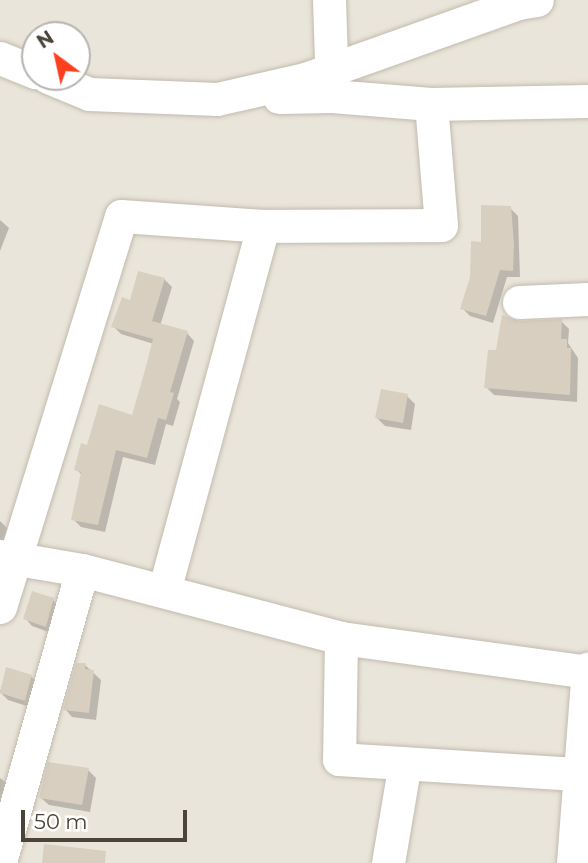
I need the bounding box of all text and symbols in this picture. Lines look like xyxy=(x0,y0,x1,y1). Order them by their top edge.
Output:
north arrow xyxy=(21,21,91,91)
text: N xyxy=(33,26,58,53)
scale bar xyxy=(24,796,191,840)
text: 50 m xyxy=(34,809,88,834)

